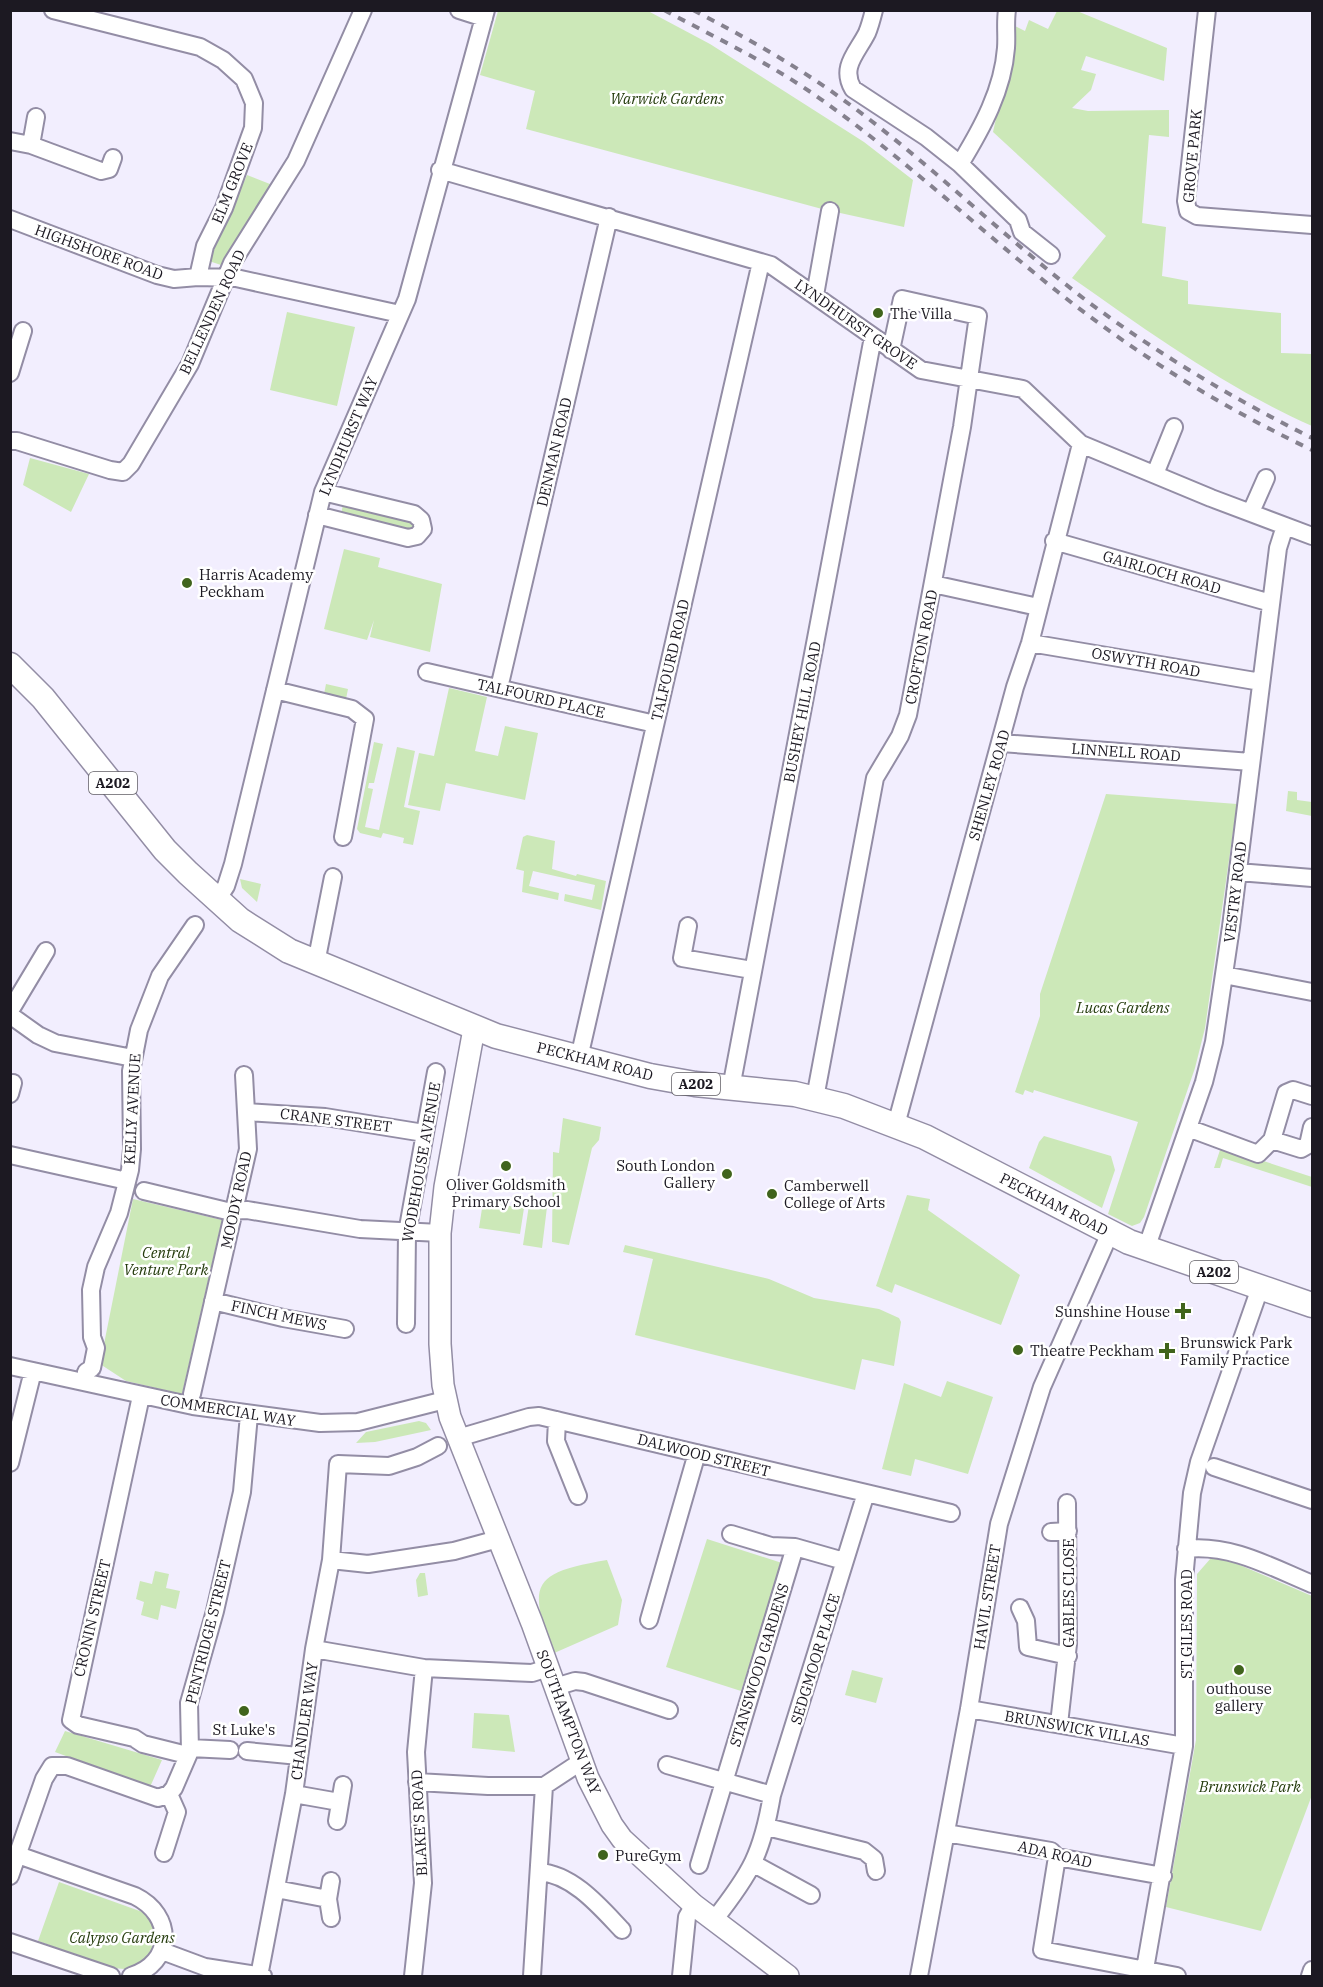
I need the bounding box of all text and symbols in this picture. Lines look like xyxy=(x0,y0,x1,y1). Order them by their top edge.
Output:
park label: Warwick Gardens xyxy=(610,89,724,108)
street label: GROVE PARK xyxy=(1178,108,1206,204)
street label: ELM GROVE xyxy=(207,140,257,226)
street label: HIGHSHORE ROAD xyxy=(32,220,166,284)
street label: BELLENDEN ROAD xyxy=(175,247,249,377)
street label: LYNDHURST GROVE xyxy=(791,275,921,373)
place label: The Villa xyxy=(890,304,952,323)
marker: The Villa xyxy=(871,306,885,320)
street label: LYNDHURST WAY xyxy=(314,373,382,498)
street label: DENMAN ROAD xyxy=(532,396,576,508)
street label: GAIRLOCH ROAD xyxy=(1101,546,1223,598)
place label: Harris Academy Peckham xyxy=(199,565,313,601)
marker: Harris Academy Peckham xyxy=(180,576,194,590)
street label: CROFTON ROAD xyxy=(901,588,941,706)
street label: TALFOURD ROAD xyxy=(647,597,693,723)
street label: BUSHEY HILL ROAD xyxy=(779,640,825,784)
street label: OSWYTH ROAD xyxy=(1090,643,1202,681)
street label: TALFOURD PLACE xyxy=(475,674,607,722)
street label: SHENLEY ROAD xyxy=(964,727,1014,843)
street label: LINNELL ROAD xyxy=(1071,739,1181,765)
road number: A202 xyxy=(89,772,137,794)
street label: VESTRY ROAD xyxy=(1219,840,1251,944)
park label: Lucas Gardens xyxy=(1075,998,1170,1017)
street label: PECKHAM ROAD xyxy=(535,1037,655,1085)
street label: KELLY AVENUE xyxy=(120,1053,144,1165)
road number: A202 xyxy=(672,1073,720,1095)
street label: WODEHOUSE AVENUE xyxy=(398,1081,444,1243)
street label: CRANE STREET xyxy=(279,1104,393,1136)
street label: MOODY ROAD xyxy=(216,1150,256,1250)
place label: South London Gallery xyxy=(616,1156,715,1192)
marker: Oliver Goldsmith Primary School xyxy=(499,1159,513,1173)
marker: South London Gallery xyxy=(720,1167,734,1181)
street label: PECKHAM ROAD xyxy=(997,1168,1111,1240)
place label: Oliver Goldsmith Primary School xyxy=(446,1175,566,1211)
place label: Camberwell College of Arts xyxy=(784,1176,885,1212)
marker: Camberwell College of Arts xyxy=(765,1187,779,1201)
park label: Central Venture Park xyxy=(124,1243,208,1279)
road number: A202 xyxy=(1190,1261,1238,1283)
street label: FINCH MEWS xyxy=(229,1296,329,1334)
place label: Sunshine House xyxy=(1055,1302,1170,1321)
marker: Sunshine House xyxy=(1174,1302,1192,1320)
place label: Brunswick Park Family Practice xyxy=(1180,1333,1292,1369)
place label: Theatre Peckham xyxy=(1030,1341,1154,1360)
marker: Brunswick Park Family Practice xyxy=(1158,1342,1176,1360)
marker: Theatre Peckham xyxy=(1011,1343,1025,1357)
street label: COMMERCIAL WAY xyxy=(159,1390,297,1430)
street label: DALWOOD STREET xyxy=(636,1429,773,1481)
street label: GABLES CLOSE xyxy=(1059,1538,1078,1648)
street label: HAVIL STREET xyxy=(969,1543,1005,1651)
street label: CRONIN STREET xyxy=(69,1557,115,1679)
street label: PENTRIDGE STREET xyxy=(181,1558,235,1706)
street label: ST GILES ROAD xyxy=(1177,1569,1196,1679)
street label: STANSWOOD GARDENS xyxy=(725,1581,793,1749)
street label: SEDGMOOR PLACE xyxy=(786,1591,844,1727)
street label: SOUTHAMPTON WAY xyxy=(533,1647,606,1797)
street label: CHANDLER WAY xyxy=(286,1660,322,1781)
marker: outhouse gallery xyxy=(1232,1663,1246,1677)
place label: outhouse gallery xyxy=(1206,1679,1272,1715)
marker: St Luke's xyxy=(237,1704,251,1718)
street label: BRUNSWICK VILLAS xyxy=(1003,1706,1151,1750)
place label: St Luke's xyxy=(213,1720,275,1739)
street label: BLAKE'S ROAD xyxy=(407,1769,431,1877)
park label: Brunswick Park xyxy=(1198,1777,1301,1796)
street label: ADA ROAD xyxy=(1016,1836,1094,1872)
place label: PureGym xyxy=(615,1846,682,1865)
marker: PureGym xyxy=(596,1848,610,1862)
park label: Calypso Gardens xyxy=(69,1928,175,1947)

